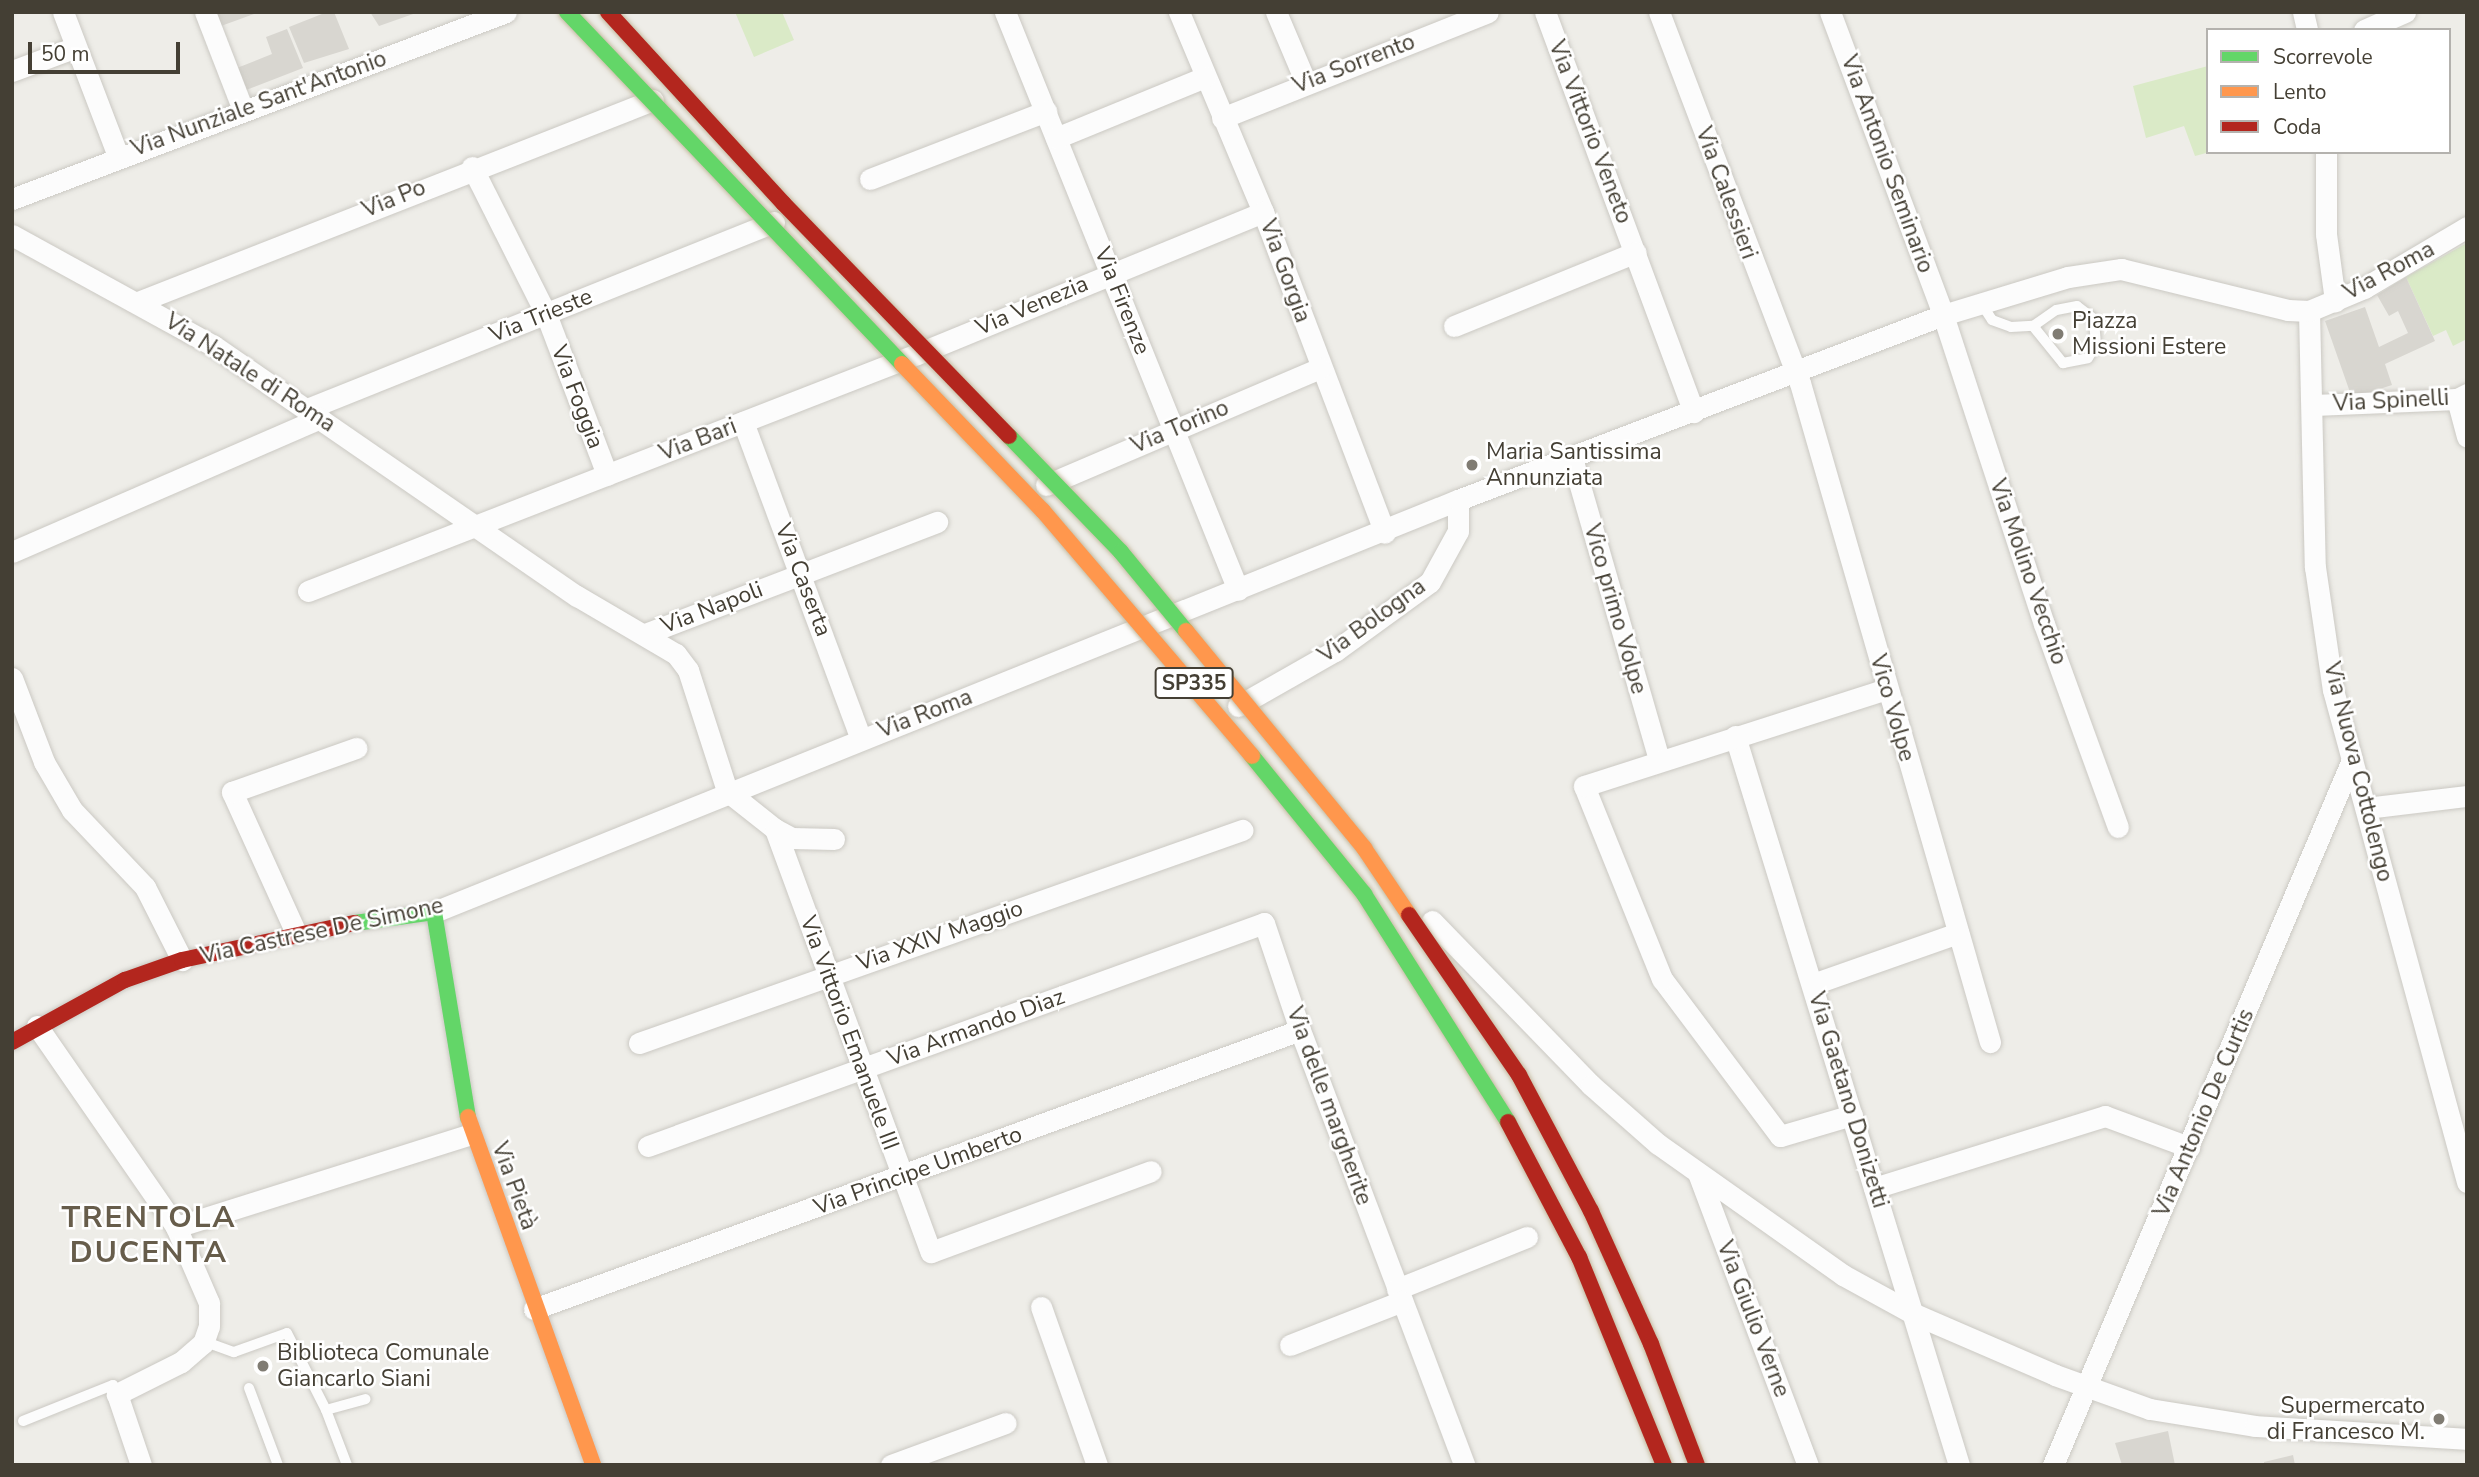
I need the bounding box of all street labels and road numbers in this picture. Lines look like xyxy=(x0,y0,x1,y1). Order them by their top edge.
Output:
street label: Via Sorrento xyxy=(1289,28,1419,100)
street label: Via Vittorio Veneto xyxy=(1542,37,1638,227)
street label: Via Nunziale Sant'Antonio xyxy=(128,45,390,163)
street label: Via Antonio Seminario xyxy=(1835,51,1939,277)
street label: Via Calessieri xyxy=(1689,123,1763,263)
street label: Via Po xyxy=(358,174,430,224)
street label: Via Gorgia xyxy=(1254,216,1316,326)
street label: Via Roma xyxy=(2339,236,2439,306)
street label: Via Firenze xyxy=(1088,243,1156,359)
street label: Via Venezia xyxy=(972,270,1092,342)
street label: Via Trieste xyxy=(486,283,596,349)
street label: Via Natale di Roma xyxy=(159,308,341,438)
street label: Via Foggia xyxy=(545,341,609,453)
street label: Via Spinelli xyxy=(2332,384,2450,418)
street label: Via Torino xyxy=(1127,394,1233,460)
street label: Via Bari xyxy=(655,413,741,467)
street label: Via Molino Vecchio xyxy=(1983,475,2073,669)
street label: Via Caserta xyxy=(769,520,837,640)
street label: Vico primo Volpe xyxy=(1578,521,1652,697)
street label: Via Bologna xyxy=(1313,573,1431,669)
street label: Via Napoli xyxy=(657,576,767,640)
street label: Vico Volpe xyxy=(1864,651,1920,765)
street label: Via Nuova Cottolengo xyxy=(2317,659,2399,885)
road number: SP335 xyxy=(1154,666,1234,700)
street label: Via Roma xyxy=(874,683,976,745)
street label: Via Castrese De Simone xyxy=(198,892,446,970)
street label: Via XXIV Maggio xyxy=(853,895,1027,977)
street label: Via Vittorio Emanuele III xyxy=(794,912,904,1154)
street label: Via Armando Diaz xyxy=(884,983,1068,1073)
street label: Via Gaetano Donizetti xyxy=(1802,989,1894,1211)
street label: Via delle margherite xyxy=(1280,1003,1378,1209)
street label: Via Antonio De Curtis xyxy=(2148,1005,2260,1221)
street label: Via Principe Umberto xyxy=(810,1121,1026,1221)
street label: Via Pietà xyxy=(485,1138,543,1234)
street label: Via Giulio Verne xyxy=(1710,1237,1796,1401)

